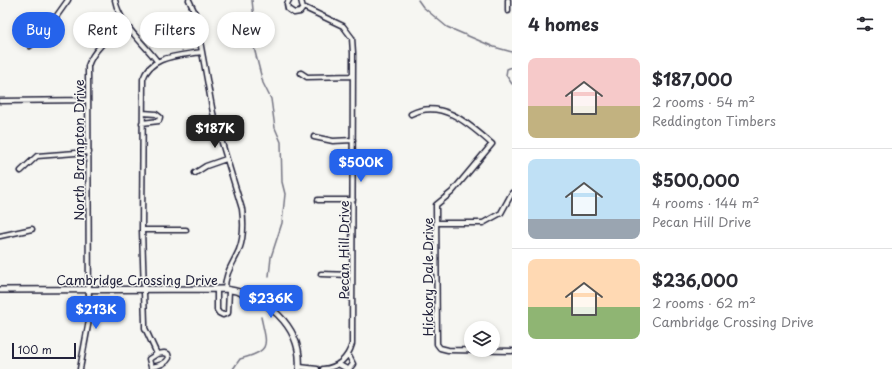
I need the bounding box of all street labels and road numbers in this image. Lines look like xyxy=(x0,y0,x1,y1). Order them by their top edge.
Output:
street label: North Brampton Drive xyxy=(69,79,88,221)
street label: Pecan Hill Drive xyxy=(334,200,353,300)
street label: Hickory Dale Drive xyxy=(418,218,437,336)
street label: Cambridge Crossing Drive xyxy=(56,270,218,289)

